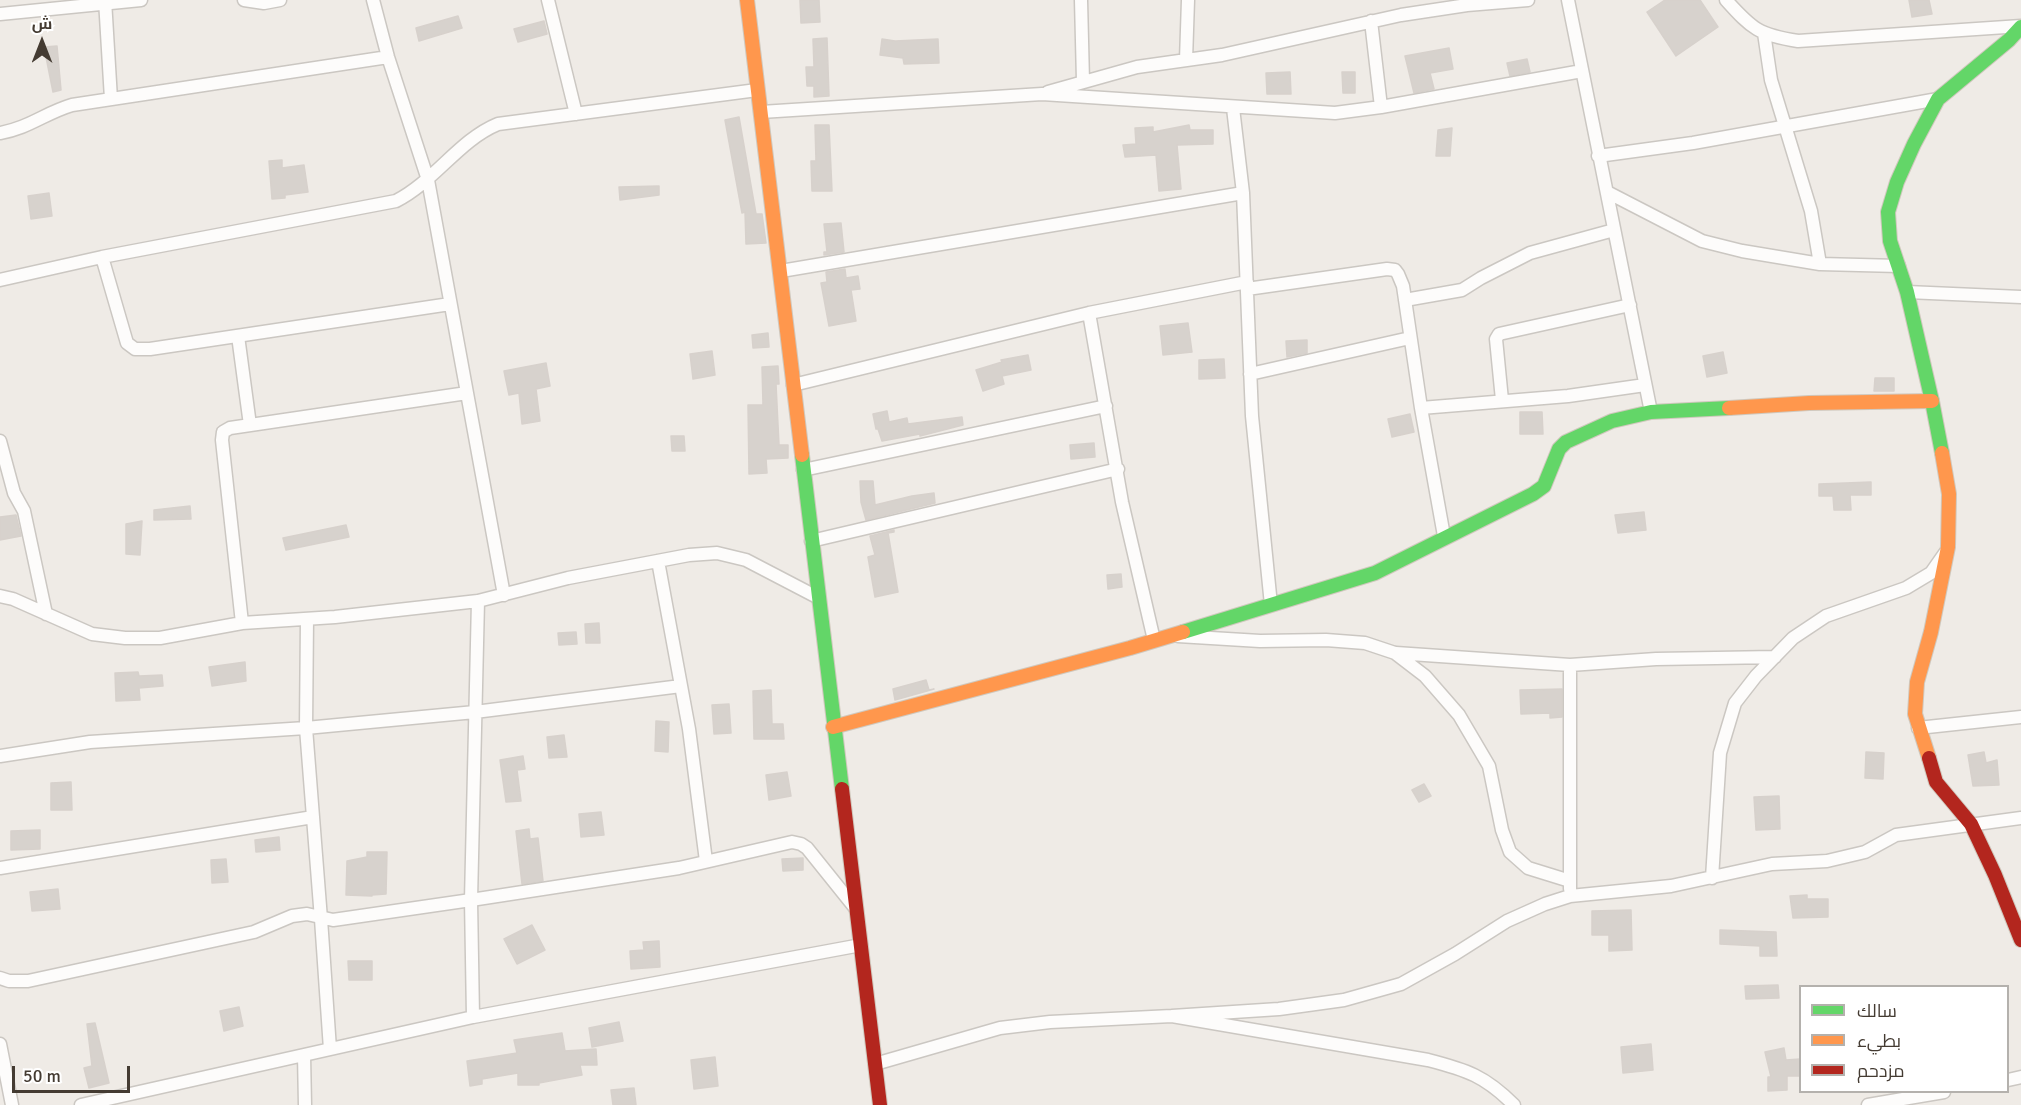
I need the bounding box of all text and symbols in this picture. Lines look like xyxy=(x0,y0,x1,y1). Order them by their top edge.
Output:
north arrow xyxy=(12,12,72,72)
text: ش xyxy=(32,14,52,34)
legend xyxy=(1799,985,2009,1093)
text: سالك xyxy=(1857,1000,1897,1022)
text: بطيء xyxy=(1857,1030,1901,1052)
scale bar xyxy=(15,1054,134,1092)
text: مزدحم xyxy=(1857,1060,1905,1082)
text: 50 m xyxy=(23,1065,61,1087)

